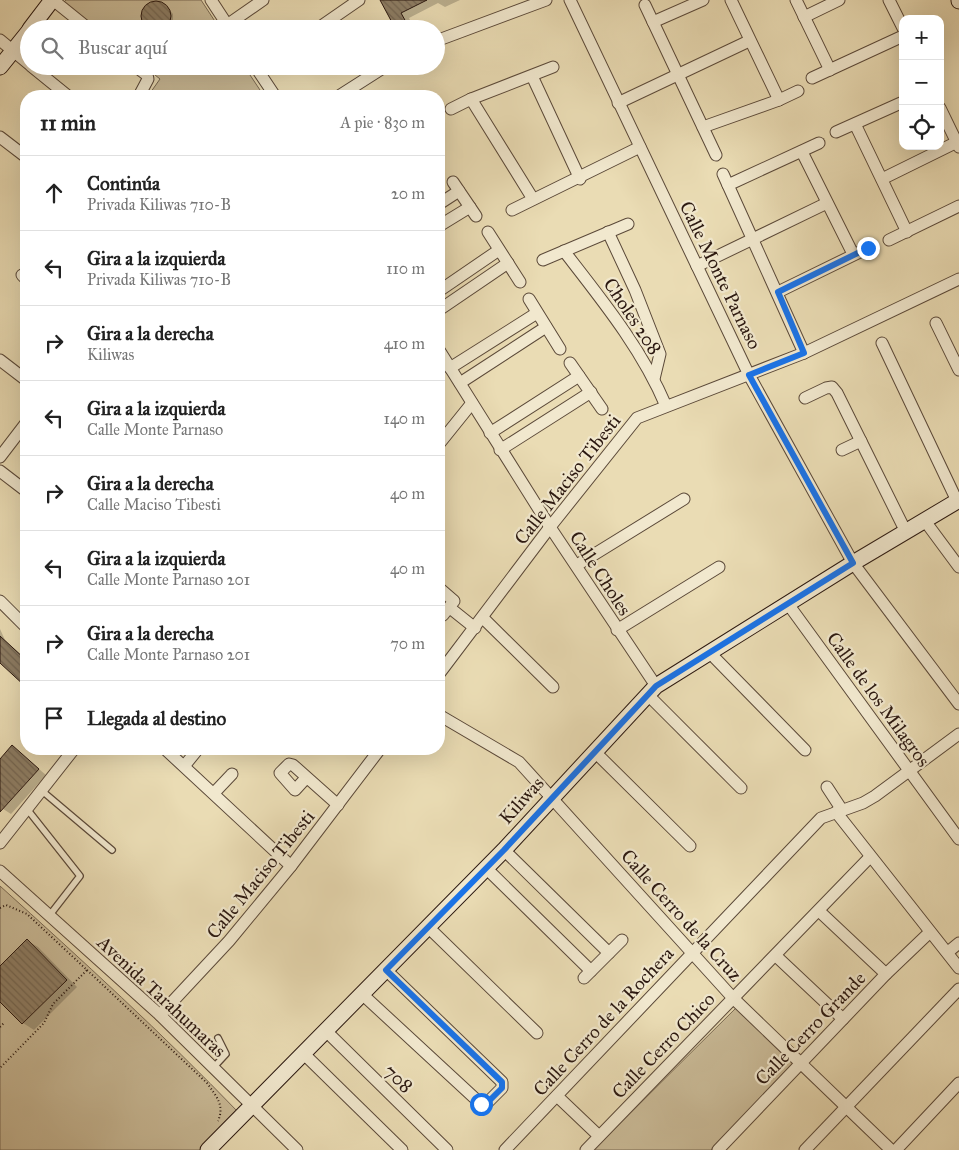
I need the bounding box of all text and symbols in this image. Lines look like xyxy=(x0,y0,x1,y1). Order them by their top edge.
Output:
map controls xyxy=(899,15,944,150)
button: + xyxy=(899,15,944,60)
search box xyxy=(20,20,445,75)
icon: search xyxy=(38,34,66,62)
text: Buscar aquí xyxy=(78,36,167,59)
button: − xyxy=(899,60,944,105)
button: locate xyxy=(899,105,944,150)
text: 11 min xyxy=(40,110,96,136)
text: A pie · 830 m xyxy=(340,113,425,132)
text: Continúa xyxy=(87,172,160,195)
icon: ahead xyxy=(40,179,68,207)
text: 20 m xyxy=(391,184,425,203)
text: Privada Kiliwas 710-B xyxy=(87,195,231,214)
street label: Calle Monte Parnaso xyxy=(675,197,766,353)
route end xyxy=(857,237,880,260)
text: Gira a la izquierda xyxy=(87,247,226,270)
icon: left xyxy=(40,254,68,282)
text: 110 m xyxy=(386,259,425,278)
text: Privada Kiliwas 710-B xyxy=(87,270,231,289)
street label: Choles 208 xyxy=(599,274,667,359)
text: Gira a la derecha xyxy=(87,322,214,345)
icon: right xyxy=(40,329,68,357)
text: 410 m xyxy=(384,334,425,353)
text: Kiliwas xyxy=(87,345,134,364)
text: Gira a la izquierda xyxy=(87,397,226,420)
icon: left xyxy=(40,404,68,432)
text: 140 m xyxy=(384,409,425,428)
street label: Calle Maciso Tibesti xyxy=(509,410,625,549)
text: Calle Monte Parnaso xyxy=(87,420,223,439)
text: Gira a la derecha xyxy=(87,472,214,495)
icon: right xyxy=(40,479,68,507)
text: 40 m xyxy=(390,484,425,503)
text: Calle Maciso Tibesti xyxy=(87,495,221,514)
street label: Calle Choles xyxy=(565,527,636,620)
text: Gira a la izquierda xyxy=(87,547,226,570)
icon: left xyxy=(40,554,68,582)
text: 40 m xyxy=(390,559,425,578)
text: Calle Monte Parnaso 201 xyxy=(87,570,250,589)
text: Gira a la derecha xyxy=(87,622,214,645)
street label: Calle de los Milagros xyxy=(821,627,935,772)
icon: right xyxy=(40,629,68,657)
text: 70 m xyxy=(390,634,425,653)
text: Calle Monte Parnaso 201 xyxy=(87,645,250,664)
icon: arrive xyxy=(40,704,68,732)
text: Llegada al destino xyxy=(87,707,226,730)
street label: Kiliwas xyxy=(494,772,549,829)
street label: Calle Maciso Tibesti xyxy=(201,805,319,943)
street label: Calle Cerro de la Cruz xyxy=(616,845,747,986)
street label: Avenida Tarahumaras xyxy=(92,930,231,1062)
street label: Calle Cerro de la Rochera xyxy=(528,941,679,1101)
street label: Calle Cerro Grande xyxy=(750,967,870,1090)
street label: Calle Cerro Chico xyxy=(607,987,720,1103)
street label: 708 xyxy=(379,1059,418,1098)
route start xyxy=(470,1093,493,1116)

